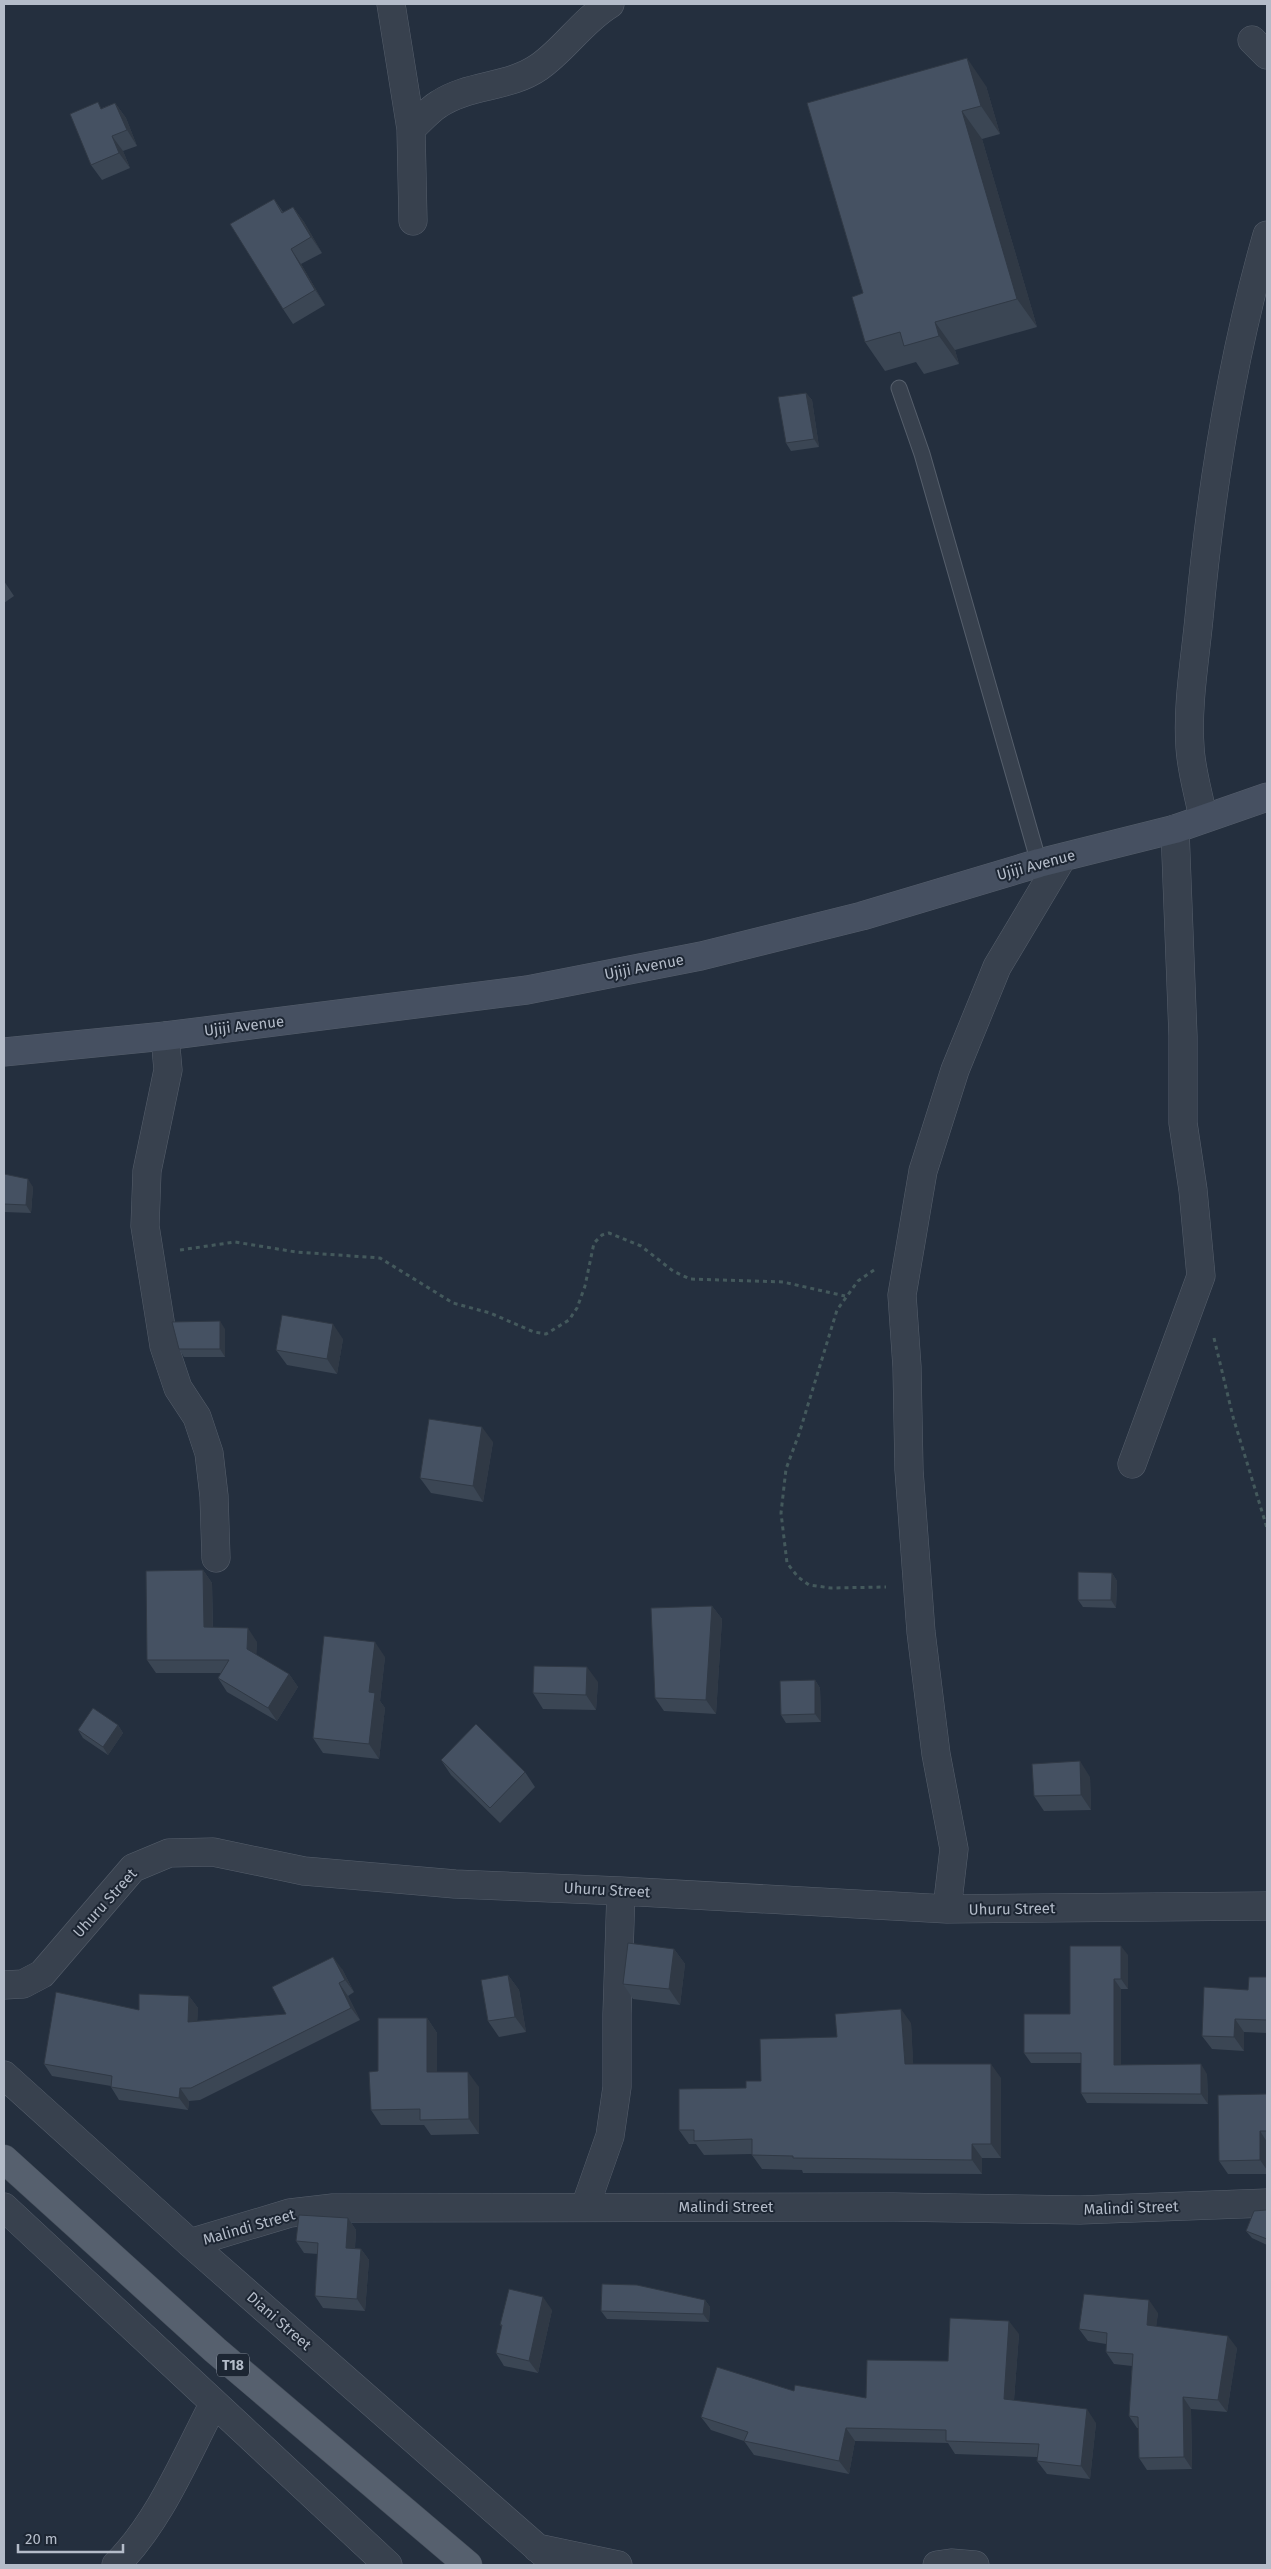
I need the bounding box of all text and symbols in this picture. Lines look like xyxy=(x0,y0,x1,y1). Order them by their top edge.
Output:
street label: Ujiji Avenue xyxy=(995,846,1077,884)
street label: Ujiji Avenue xyxy=(603,950,685,984)
street label: Ujiji Avenue xyxy=(203,1012,285,1040)
street label: Uhuru Street xyxy=(69,1864,141,1941)
street label: Uhuru Street xyxy=(563,1879,651,1901)
street label: Uhuru Street xyxy=(969,1899,1056,1919)
street label: Malindi Street xyxy=(1083,2197,1179,2219)
street label: Malindi Street xyxy=(679,2198,774,2216)
street label: Malindi Street xyxy=(201,2205,298,2249)
street label: Diani Street xyxy=(243,2288,315,2354)
road number: T18 xyxy=(217,2354,249,2376)
scale bar xyxy=(18,2522,122,2554)
text: 20 m xyxy=(25,2530,58,2548)

